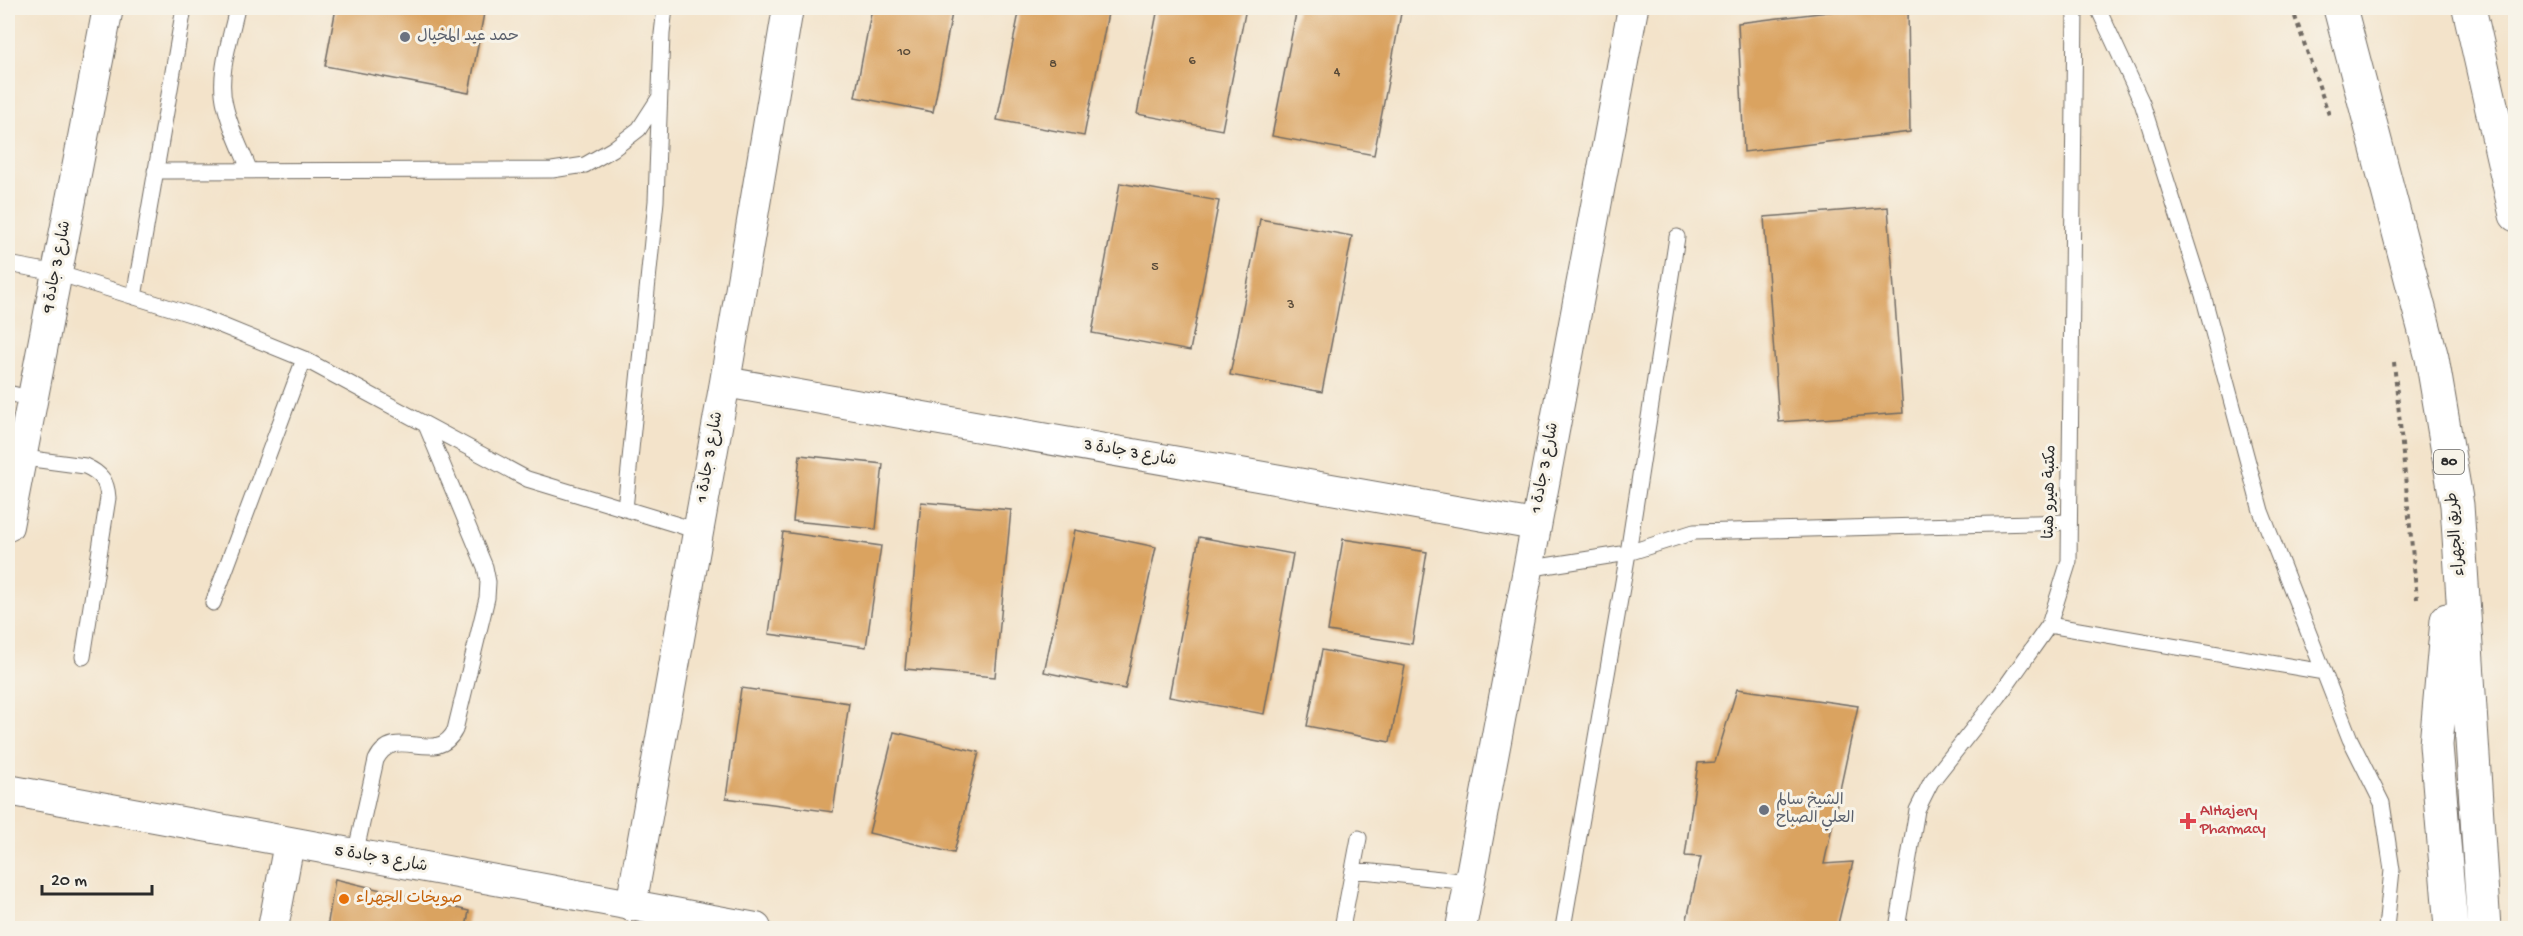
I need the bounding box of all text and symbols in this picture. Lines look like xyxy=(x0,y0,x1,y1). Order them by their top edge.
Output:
place label: حمد عيد المخيال xyxy=(417,28,519,47)
marker: حمد عيد المخيال xyxy=(398,30,412,44)
house number: 10 xyxy=(896,44,911,61)
house number: 6 xyxy=(1188,53,1196,70)
house number: 8 xyxy=(1049,56,1057,73)
house number: 4 xyxy=(1334,64,1341,81)
street label: شارع 3 جادة 9 xyxy=(40,219,76,316)
house number: 5 xyxy=(1151,259,1159,276)
house number: 3 xyxy=(1286,297,1295,314)
street label: شارع 3 جادة 1 xyxy=(693,410,728,505)
street label: شارع 3 جادة 1 xyxy=(1528,421,1564,516)
street label: شارع 3 جادة 3 xyxy=(1081,436,1178,471)
street label: مكتبة هيرو هبتا xyxy=(2040,445,2061,539)
road number: 80 xyxy=(2434,450,2464,474)
street label: طريق الجهراء xyxy=(2444,491,2470,577)
place label: الشيخ سالم العلي الصباح xyxy=(1776,792,1854,831)
marker: الشيخ سالم العلي الصباح xyxy=(1757,803,1771,817)
place label: AlHajery Pharmacy xyxy=(2199,803,2266,840)
marker: AlHajery Pharmacy xyxy=(2181,814,2195,828)
street label: شارع 3 جادة 5 xyxy=(333,842,429,878)
scale bar xyxy=(42,858,152,896)
text: 20 m xyxy=(51,871,87,892)
place label: صويخات الجهراء xyxy=(356,890,462,909)
marker: صويخات الجهراء xyxy=(337,892,351,906)

